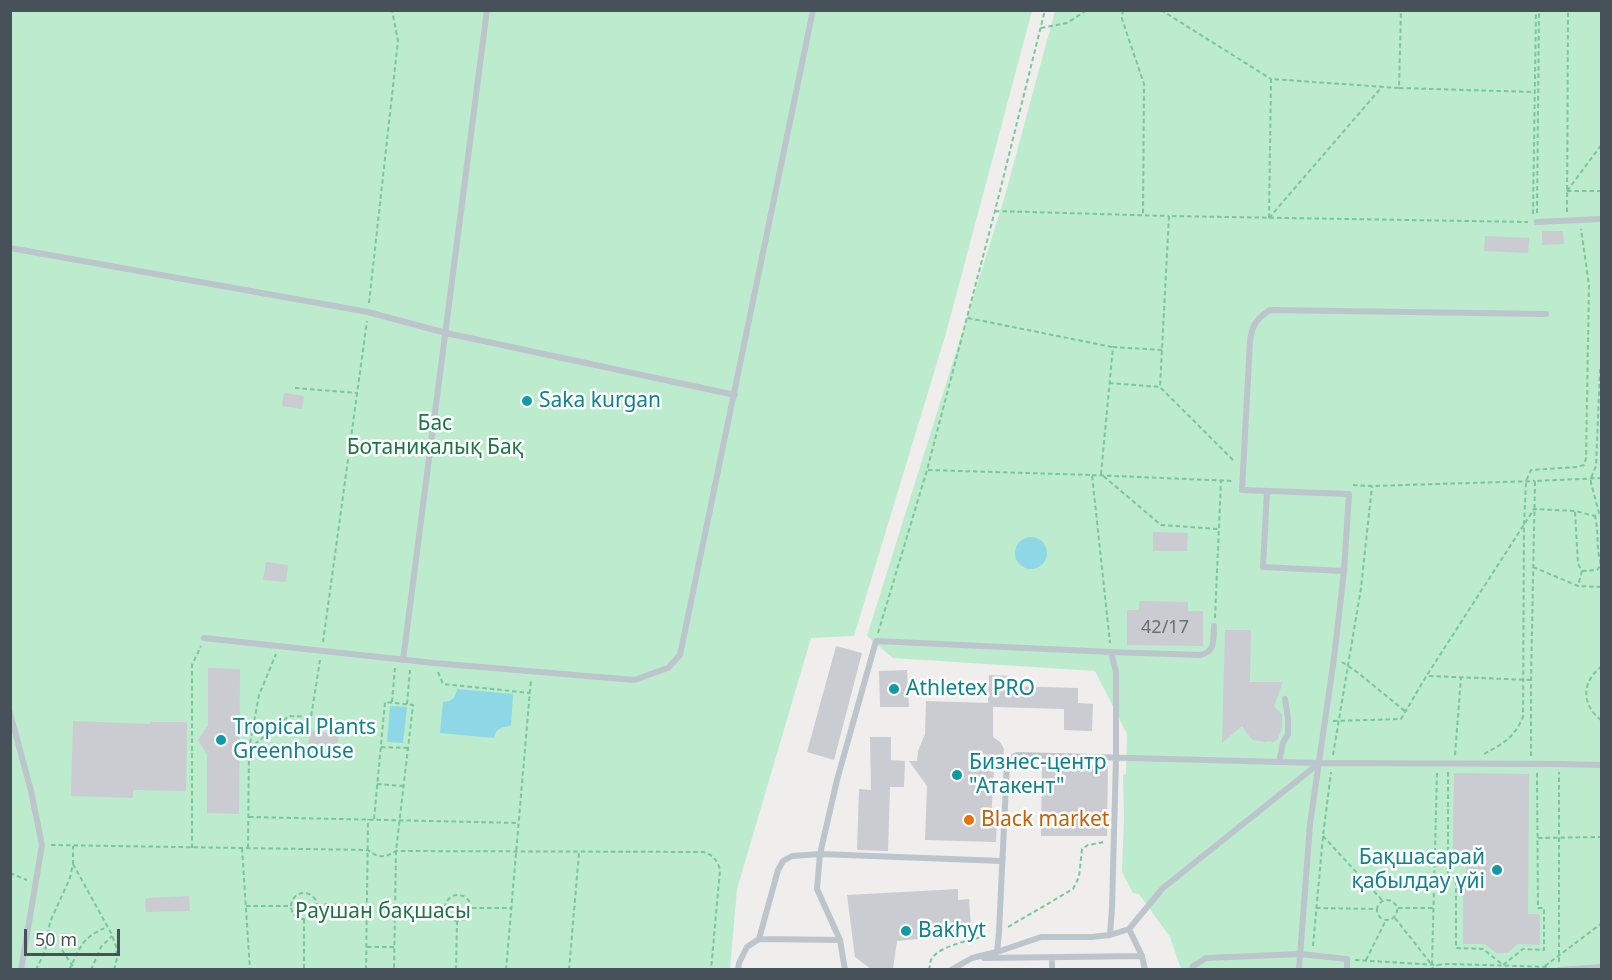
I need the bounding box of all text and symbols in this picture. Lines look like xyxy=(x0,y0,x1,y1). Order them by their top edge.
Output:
place label: Saka kurgan xyxy=(539,388,661,414)
marker: Saka kurgan xyxy=(520,394,534,408)
park label: Бас Ботаникалық Бақ xyxy=(347,411,523,461)
house number: 42/17 xyxy=(1141,617,1189,639)
place label: Athletex PRO xyxy=(906,676,1035,702)
marker: Athletex PRO xyxy=(887,682,901,696)
place label: Tropical Plants Greenhouse xyxy=(233,715,376,765)
marker: Tropical Plants Greenhouse xyxy=(214,733,228,747)
place label: Бизнес-центр "Атакент" xyxy=(969,750,1107,800)
marker: Бизнес-центр "Атакент" xyxy=(950,768,964,782)
place label: Black market xyxy=(981,807,1109,833)
marker: Black market xyxy=(962,813,976,827)
place label: Бақшасарай қабылдау үйі xyxy=(1352,845,1485,895)
marker: Бақшасарай қабылдау үйі xyxy=(1490,863,1504,877)
park label: Раушан бақшасы xyxy=(295,899,471,925)
scale bar xyxy=(27,917,123,955)
place label: Bakhyt xyxy=(918,918,986,944)
marker: Bakhyt xyxy=(899,924,913,938)
text: 50 m xyxy=(35,927,77,951)

